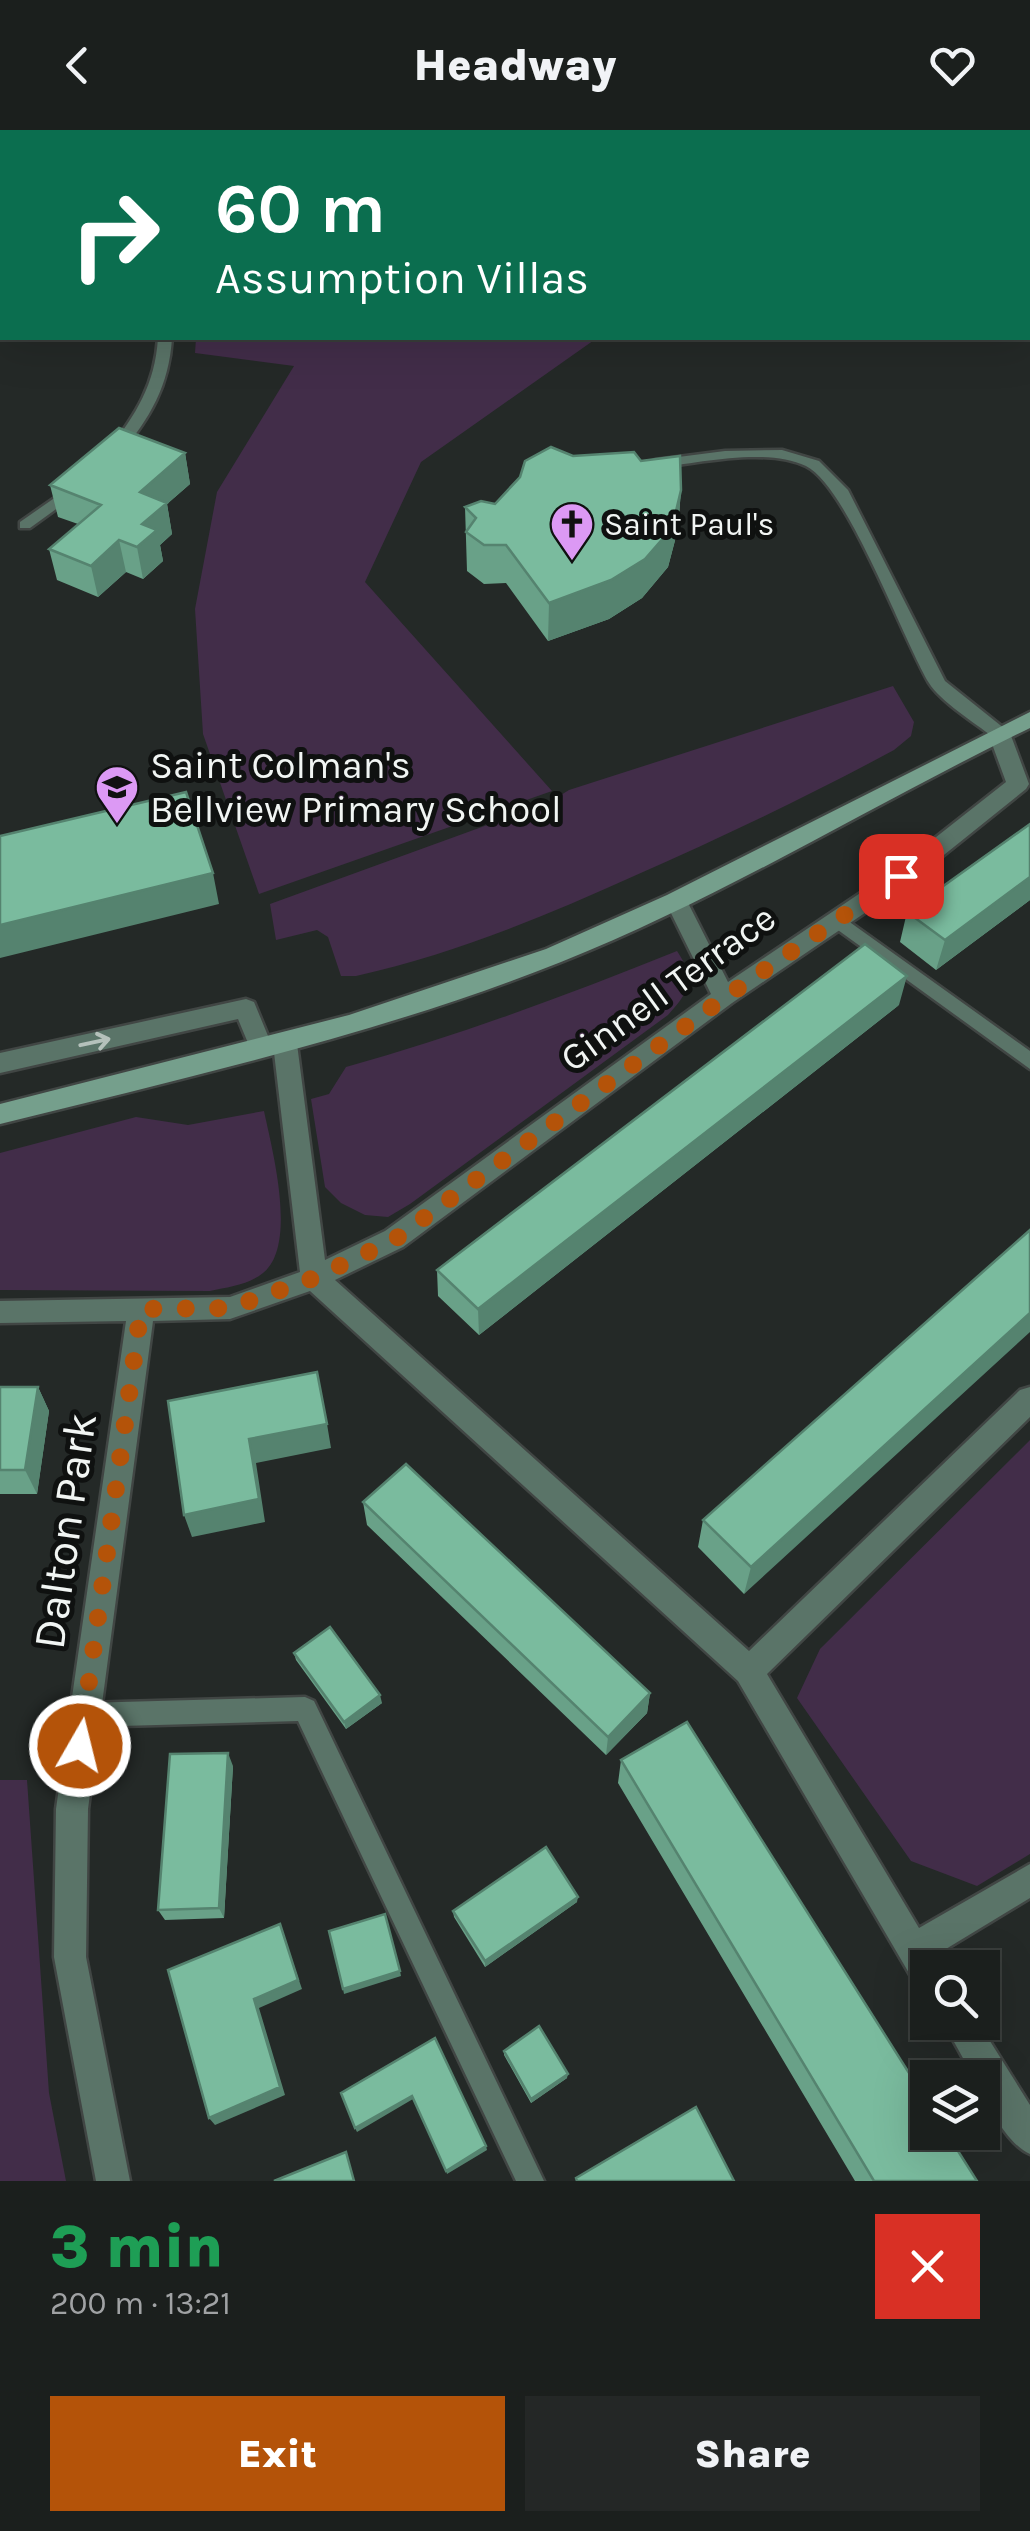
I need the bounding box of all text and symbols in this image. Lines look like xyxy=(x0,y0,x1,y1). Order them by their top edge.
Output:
icon: back xyxy=(50,38,105,93)
icon: heart xyxy=(925,38,980,93)
text: Headway xyxy=(414,39,616,91)
text: 60 m xyxy=(215,168,386,250)
icon: right xyxy=(50,170,180,300)
text: Assumption Villas xyxy=(215,252,589,304)
church icon: Saint Paul's xyxy=(549,501,595,562)
place label: Saint Paul's xyxy=(604,506,774,543)
place label: Saint Colman's Bellview Primary School xyxy=(150,743,562,832)
school or university icon: Saint Colman's Bellview Primary School xyxy=(94,764,140,825)
pin xyxy=(859,834,944,919)
icon: arrive xyxy=(874,849,929,904)
street label: Ginnell Terrace xyxy=(552,895,784,1081)
one-way arrow xyxy=(78,1031,110,1050)
street label: Dalton Park xyxy=(23,1410,107,1652)
position arrow xyxy=(28,1694,132,1798)
map controls xyxy=(910,1950,1000,2150)
button: search xyxy=(910,1950,1000,2040)
button: layers xyxy=(910,2060,1000,2150)
text: 3 min xyxy=(50,2212,223,2282)
button: close xyxy=(875,2214,980,2319)
text: 200 m · 13:21 xyxy=(50,2285,231,2322)
button: Exit xyxy=(50,2396,505,2511)
button: Share xyxy=(525,2396,980,2511)

